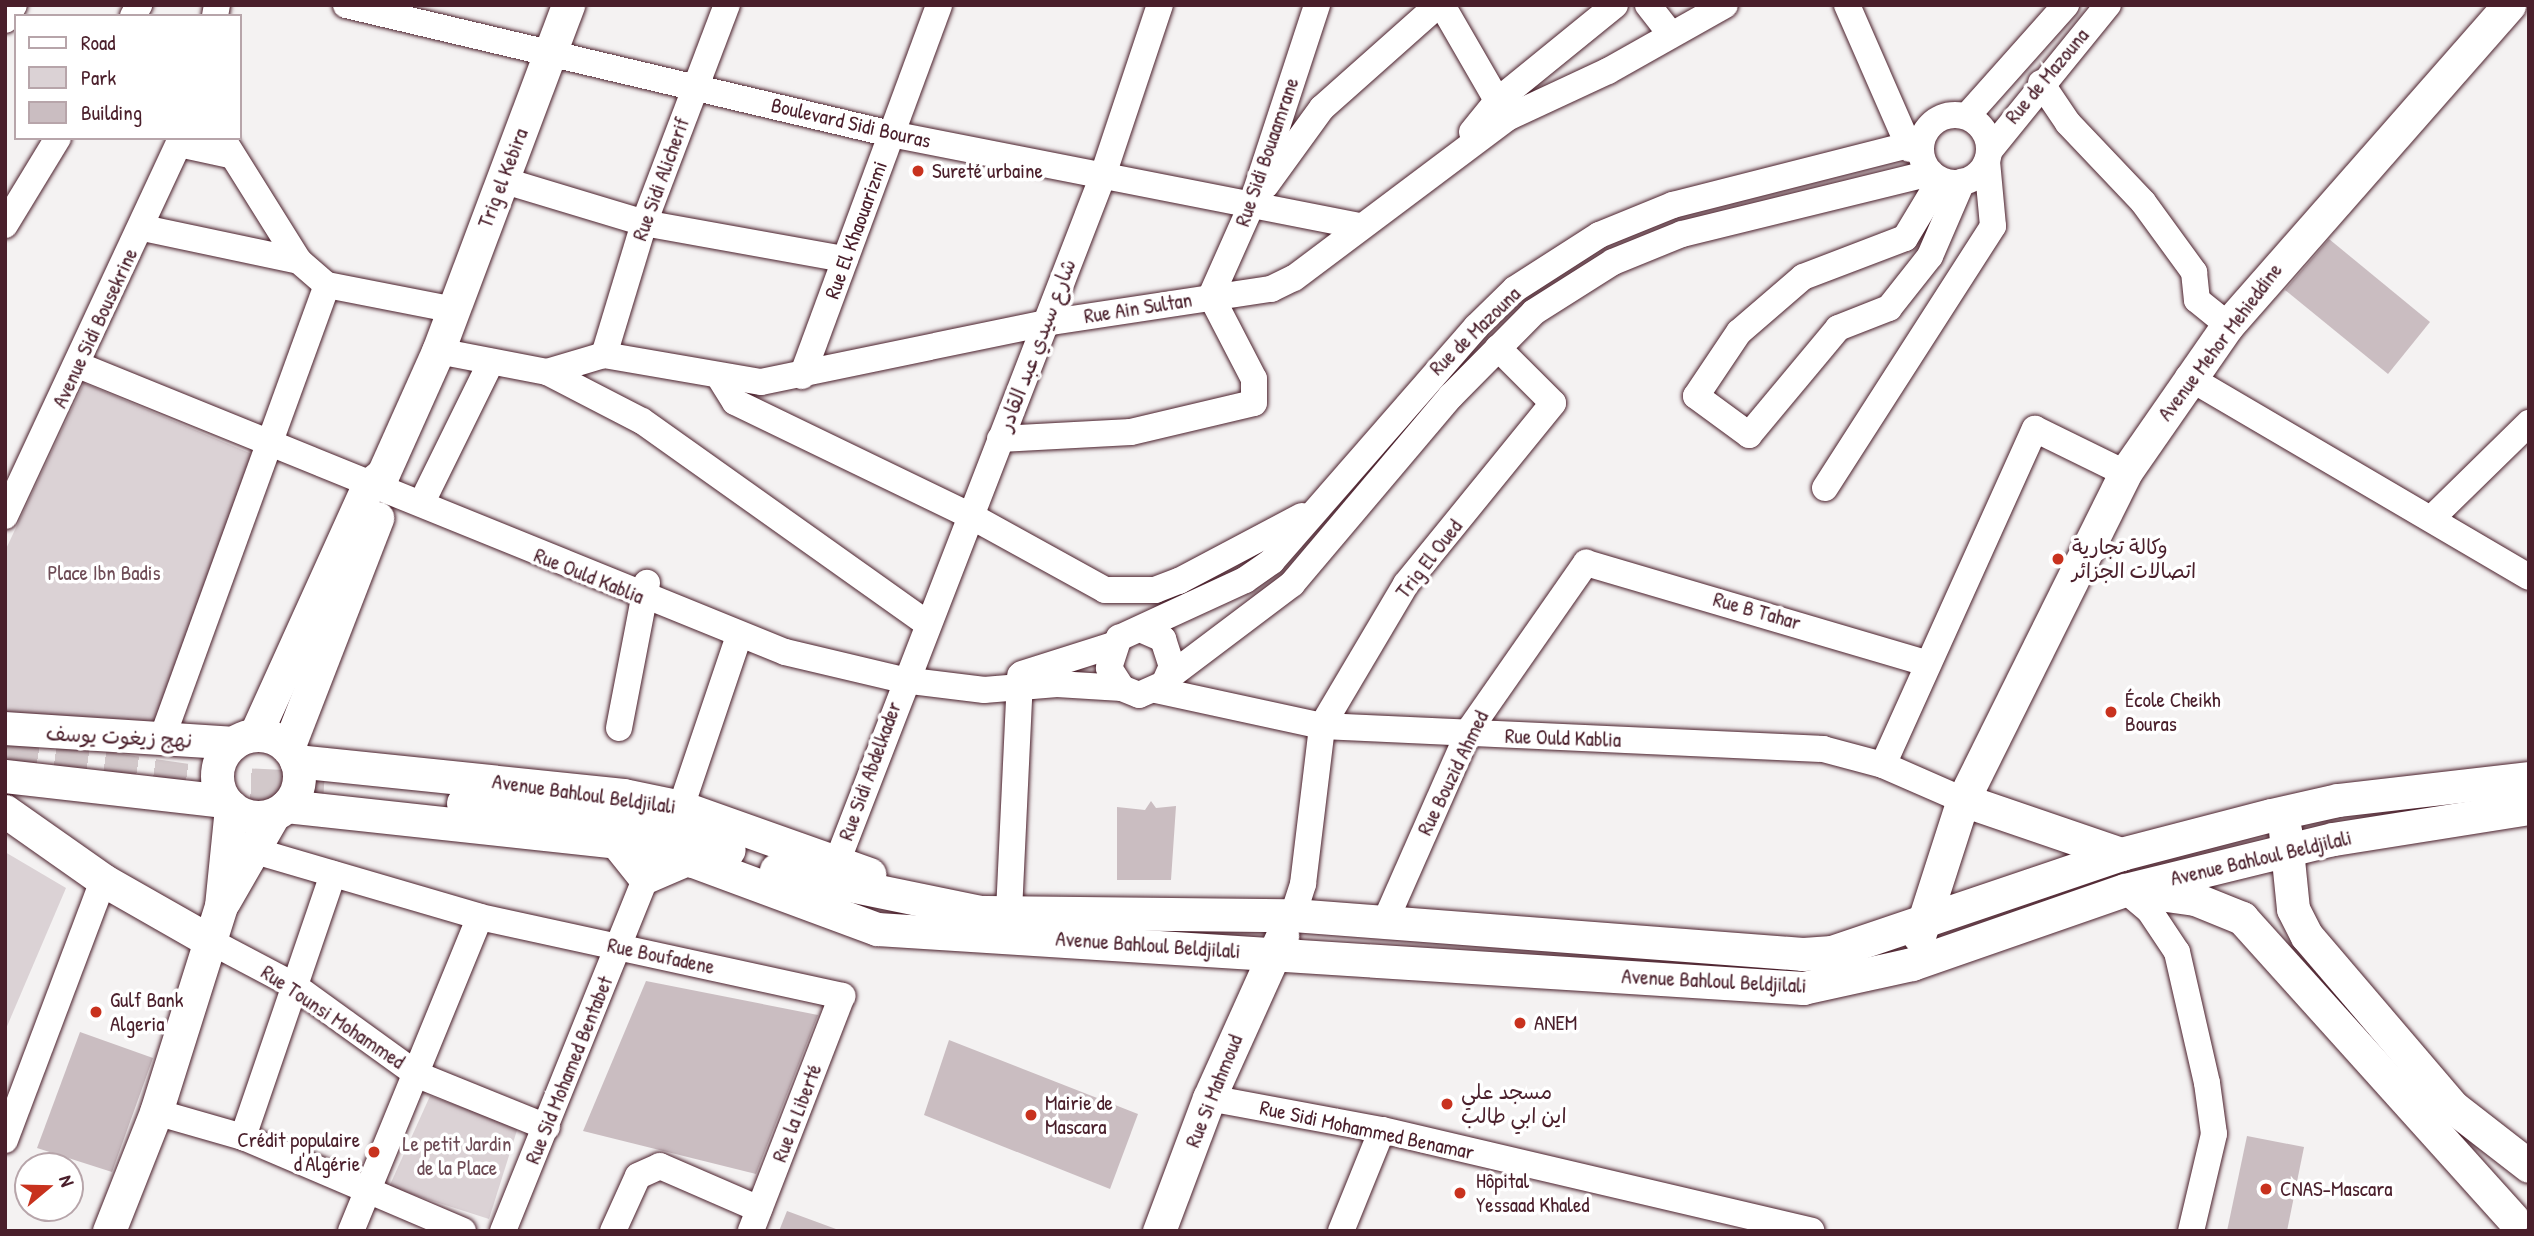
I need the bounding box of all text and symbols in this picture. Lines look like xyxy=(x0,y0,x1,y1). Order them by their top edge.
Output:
legend xyxy=(14,14,242,140)
street label: Rue de Mazouna xyxy=(2000,23,2094,129)
text: Road xyxy=(81,28,115,57)
text: Park xyxy=(81,63,116,92)
street label: Rue Sidi Bouaamrane xyxy=(1230,74,1304,230)
street label: Boulevard Sidi Bouras xyxy=(769,92,933,154)
text: Building xyxy=(81,98,142,127)
street label: Rue Sidi Alicherif xyxy=(627,114,695,244)
street label: Trig el Kebira xyxy=(472,125,534,231)
street label: Rue El Khaouarizmi xyxy=(819,158,893,302)
place label: Sureté urbaine xyxy=(932,158,1043,184)
marker: Sureté urbaine xyxy=(910,163,926,179)
street label: Avenue Sidi Bousekrine xyxy=(47,244,143,412)
street label: شارع سيدي عبد القادر xyxy=(993,255,1081,435)
street label: Avenue Mehor Mehieddine xyxy=(2153,258,2287,426)
street label: Rue de Mazouna xyxy=(1424,281,1526,381)
street label: Rue Ain Sultan xyxy=(1082,287,1194,329)
street label: Trig El Oued xyxy=(1390,515,1468,603)
place label: وكالة تجارية اتصالات الجزائر xyxy=(2072,534,2196,584)
street label: Rue Ould Kablia xyxy=(530,543,648,609)
marker: وكالة تجارية اتصالات الجزائر xyxy=(2050,551,2066,567)
park label: Place Ibn Badis xyxy=(47,560,161,586)
street label: Rue B Tahar xyxy=(1710,587,1804,635)
place label: École Cheikh Bouras xyxy=(2125,687,2221,737)
street label: Rue Sidi Abdelkader xyxy=(833,698,907,844)
marker: École Cheikh Bouras xyxy=(2103,704,2119,720)
street label: Rue Bouzid Ahmed xyxy=(1412,707,1494,839)
street label: نهج زيغوت يوسف xyxy=(45,721,193,753)
street label: Rue Ould Kablia xyxy=(1504,723,1622,753)
street label: Avenue Bahloul Beldjilali xyxy=(491,769,677,819)
street label: Avenue Bahloul Beldjilali xyxy=(2168,825,2354,891)
street label: Avenue Bahloul Beldjilali xyxy=(1055,926,1241,964)
street label: Rue Boufadene xyxy=(605,932,717,980)
street label: Rue Tounsi Mohammed xyxy=(256,960,410,1074)
street label: Avenue Bahloul Beldjilali xyxy=(1621,964,1807,998)
street label: Rue Sid Mohamed Bentabet xyxy=(520,972,618,1168)
place label: Gulf Bank Algeria xyxy=(110,987,184,1037)
marker: Gulf Bank Algeria xyxy=(88,1004,104,1020)
place label: ANEM xyxy=(1534,1010,1577,1036)
marker: ANEM xyxy=(1512,1015,1528,1031)
street label: Rue Si Mahmoud xyxy=(1180,1031,1248,1151)
street label: Rue la Liberté xyxy=(767,1060,827,1166)
place label: مسجد علي اين ابي طالب xyxy=(1461,1079,1567,1129)
place label: Mairie de Mascara xyxy=(1045,1090,1113,1140)
street label: Rue Sidi Mohammed Benamar xyxy=(1258,1095,1476,1165)
marker: مسجد علي اين ابي طالب xyxy=(1439,1096,1455,1112)
marker: Mairie de Mascara xyxy=(1023,1107,1039,1123)
place label: Crédit populaire d'Algérie xyxy=(237,1127,360,1177)
park label: Le petit Jardin de la Place xyxy=(403,1131,511,1181)
marker: Crédit populaire d'Algérie xyxy=(366,1144,382,1160)
north arrow xyxy=(14,1152,84,1222)
place label: Hôpital Yessaad Khaled xyxy=(1476,1168,1589,1218)
text: N xyxy=(53,1172,81,1190)
place label: CNAS-Mascara xyxy=(2280,1176,2393,1202)
marker: CNAS-Mascara xyxy=(2258,1181,2274,1197)
marker: Hôpital Yessaad Khaled xyxy=(1450,1183,1470,1203)

